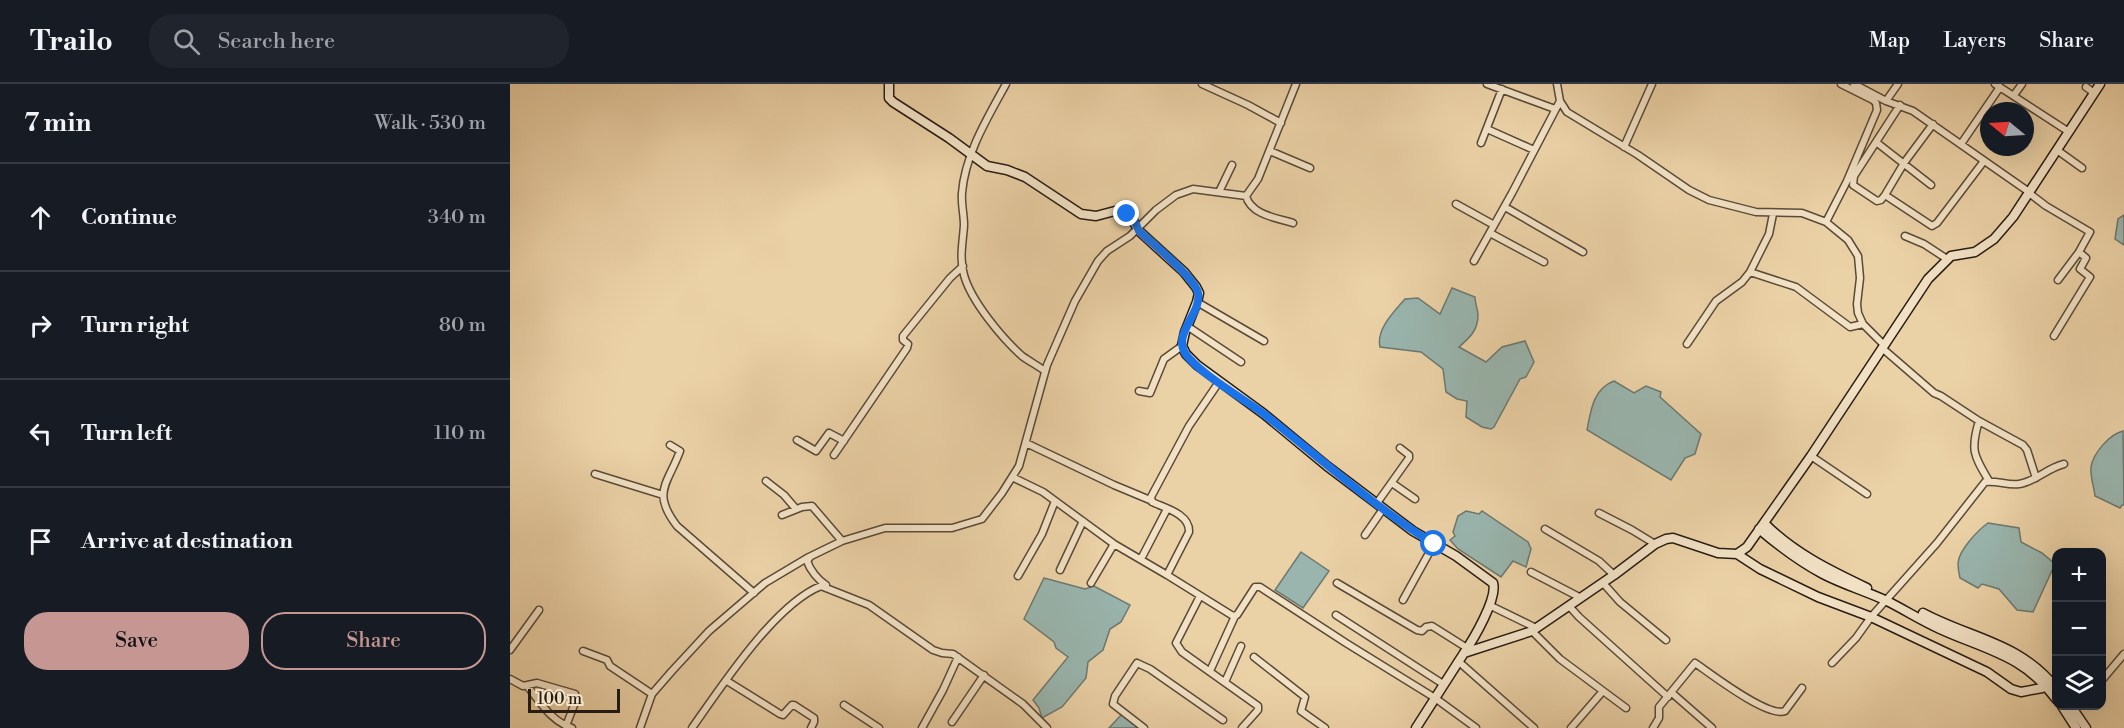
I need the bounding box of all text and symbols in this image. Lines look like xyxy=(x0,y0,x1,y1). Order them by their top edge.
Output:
search box xyxy=(149,14,569,68)
text: Trailo xyxy=(30,24,113,59)
icon: search xyxy=(170,25,203,58)
text: Search here xyxy=(218,28,335,55)
text: Map xyxy=(1869,28,1910,54)
text: Layers xyxy=(1943,28,2006,54)
text: Share xyxy=(2039,28,2094,54)
north arrow xyxy=(1980,102,2034,156)
text: 7 min xyxy=(24,107,91,139)
text: Walk · 530 m xyxy=(374,111,486,136)
route end xyxy=(1113,200,1139,226)
icon: ahead xyxy=(24,201,57,234)
text: Continue xyxy=(81,204,177,231)
text: 340 m xyxy=(428,205,486,230)
icon: right xyxy=(24,309,57,342)
text: Turn right xyxy=(81,312,189,339)
text: 80 m xyxy=(439,313,486,338)
icon: left xyxy=(24,417,57,450)
text: Turn left xyxy=(81,420,172,447)
text: 110 m xyxy=(434,421,486,446)
icon: arrive xyxy=(24,525,57,558)
text: Arrive at destination xyxy=(81,528,293,555)
route start xyxy=(1420,530,1446,556)
map controls xyxy=(2052,548,2106,710)
button: + xyxy=(2052,548,2106,602)
button: − xyxy=(2052,602,2106,656)
button: Save xyxy=(24,612,249,670)
button: Share xyxy=(261,612,486,670)
button: layers xyxy=(2052,656,2106,710)
scale bar xyxy=(528,686,620,714)
text: 100 m xyxy=(537,689,582,709)

